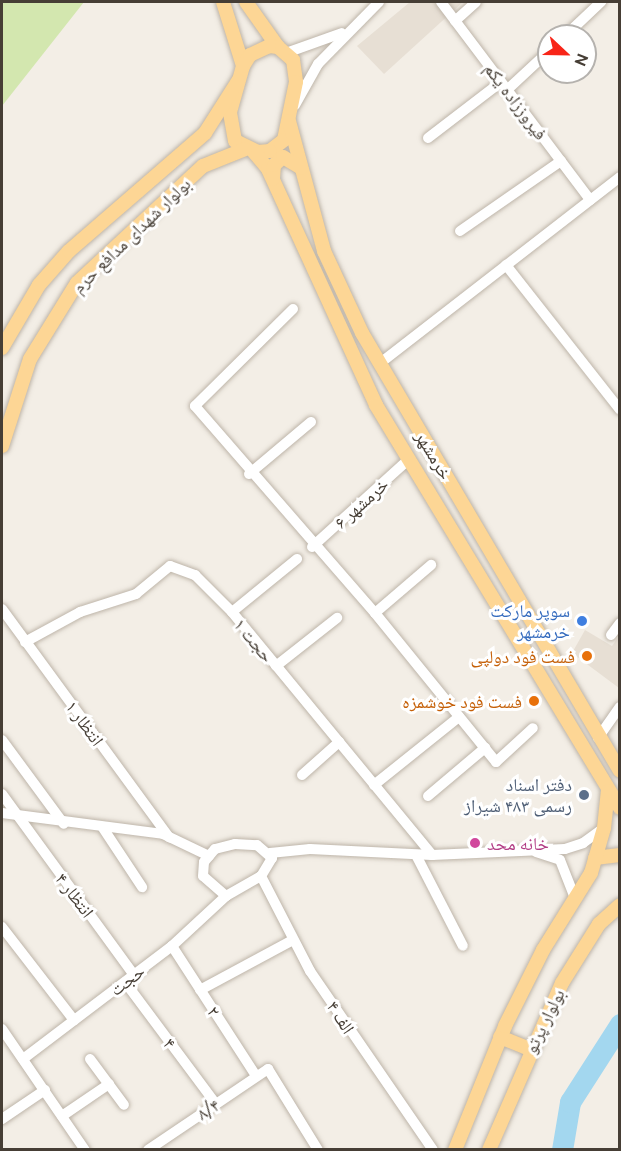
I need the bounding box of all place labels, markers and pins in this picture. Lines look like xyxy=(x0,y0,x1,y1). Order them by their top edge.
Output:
place label: سوپر مارکت خرمشهر xyxy=(490,600,570,642)
marker: سوپر مارکت خرمشهر xyxy=(575,614,589,628)
place label: فست فود دولپی xyxy=(471,645,575,667)
marker: فست فود دولپی xyxy=(580,649,594,663)
place label: فست فود خوشمزه xyxy=(402,690,522,712)
marker: فست فود خوشمزه xyxy=(527,694,541,708)
place label: دفتر اسناد رسمی ۴۸۳ شیراز xyxy=(464,774,572,816)
marker: دفتر اسناد رسمی ۴۸۳ شیراز xyxy=(577,788,591,802)
place label: خانه محد xyxy=(487,832,549,854)
marker: خانه محد xyxy=(468,836,482,850)

